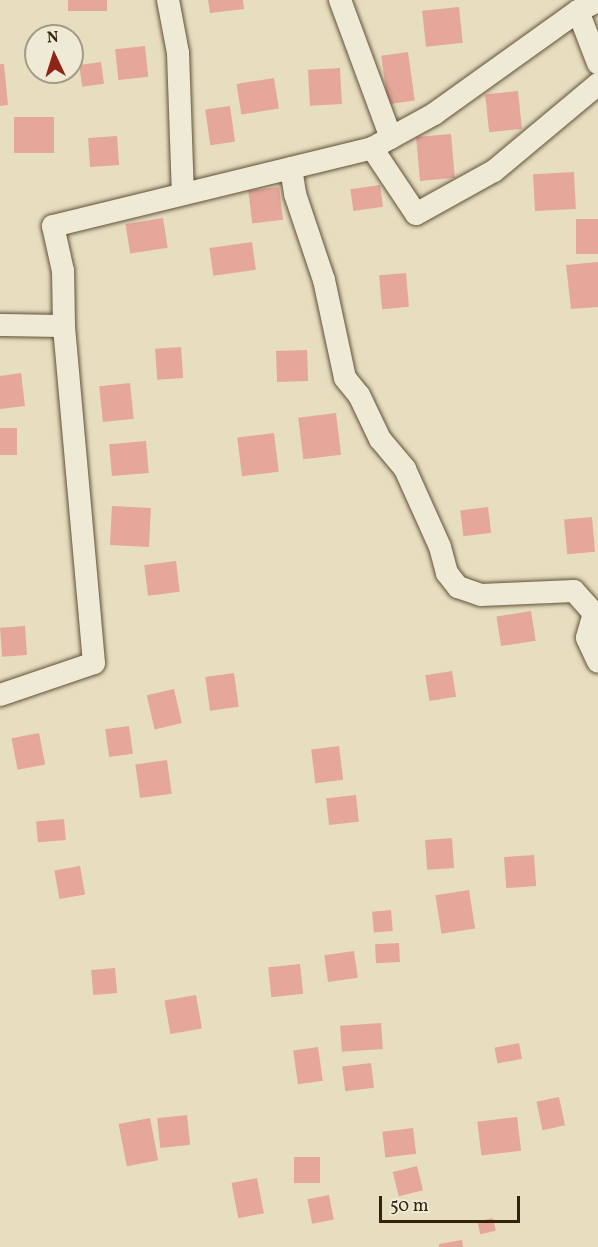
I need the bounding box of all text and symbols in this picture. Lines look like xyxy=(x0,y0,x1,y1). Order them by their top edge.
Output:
north arrow xyxy=(24,24,84,84)
text: N xyxy=(46,27,59,49)
scale bar xyxy=(382,1184,523,1222)
text: 50 m xyxy=(390,1194,429,1219)

